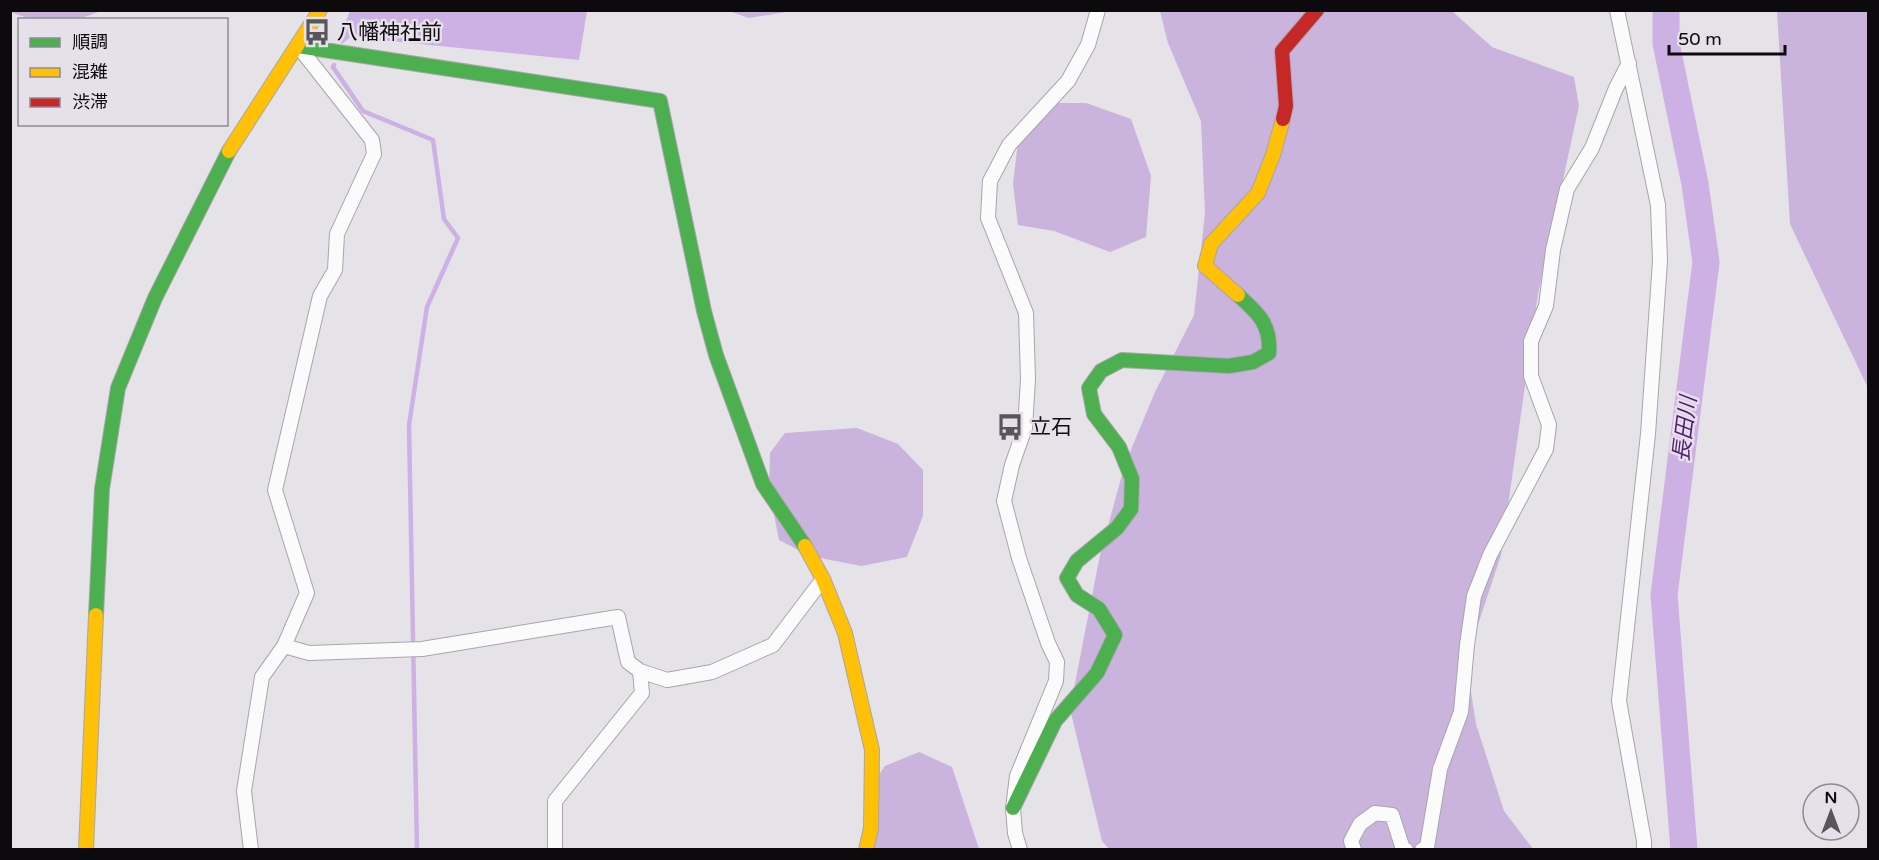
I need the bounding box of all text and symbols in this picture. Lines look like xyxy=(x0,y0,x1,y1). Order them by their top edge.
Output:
bus stop icon: 八幡神社前 xyxy=(302,17,332,47)
legend xyxy=(18,18,228,126)
scale bar xyxy=(1669,18,1784,56)
place label: 八幡神社前 xyxy=(337,20,442,45)
text: 50 m xyxy=(1678,28,1722,50)
text: 順調 xyxy=(72,31,108,53)
text: 混雑 xyxy=(72,61,108,83)
text: 渋滞 xyxy=(72,91,108,113)
water label: 長田川 xyxy=(1668,393,1702,463)
bus stop icon: 立石 xyxy=(995,412,1025,442)
place label: 立石 xyxy=(1030,415,1072,440)
north arrow xyxy=(1801,782,1861,842)
text: N xyxy=(1825,788,1837,808)

